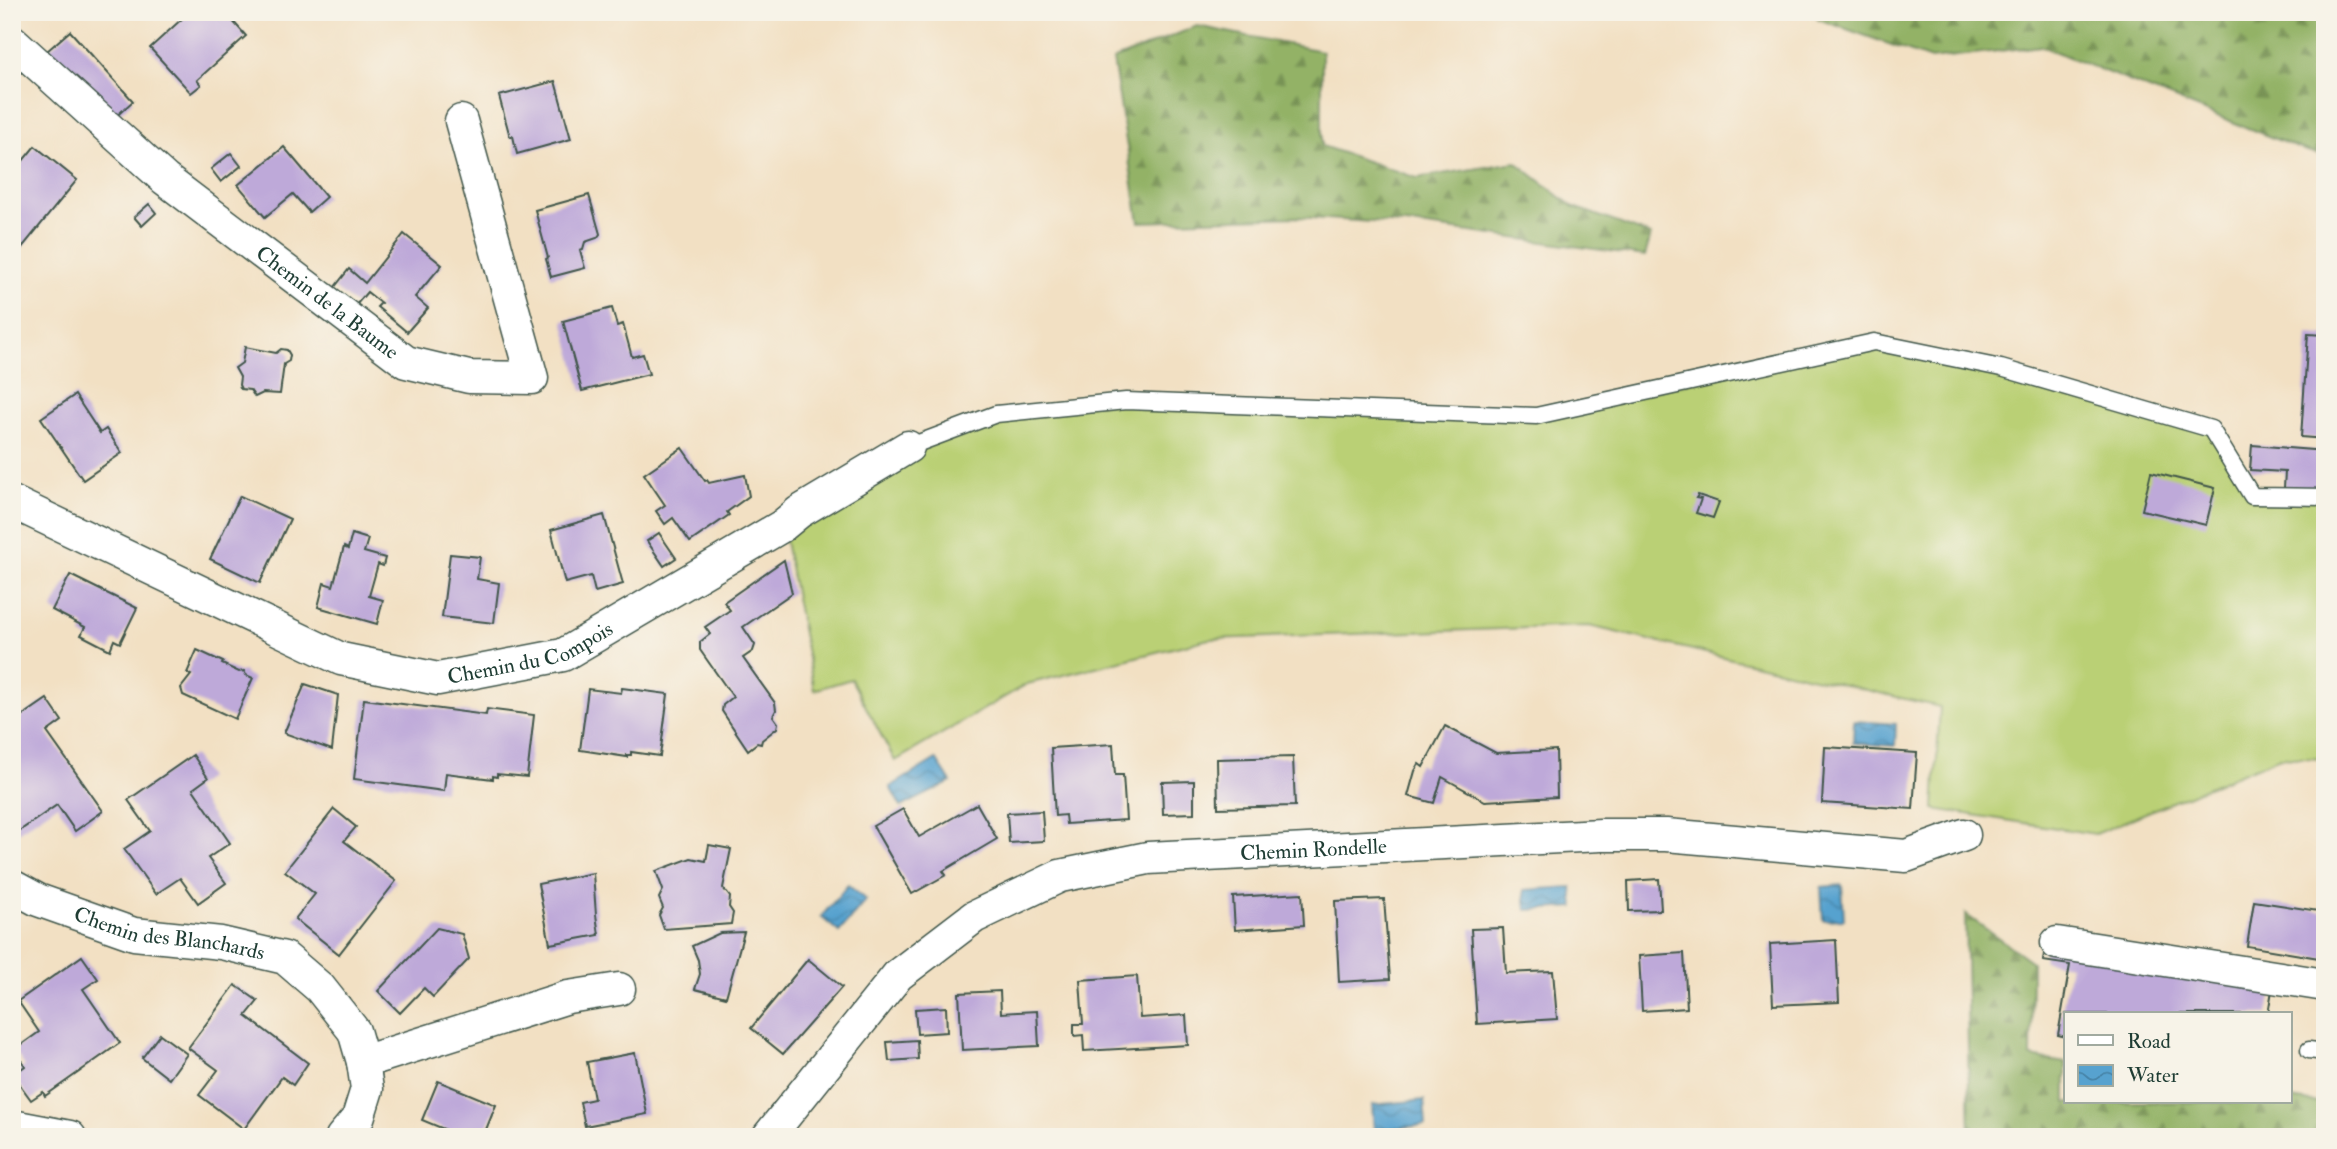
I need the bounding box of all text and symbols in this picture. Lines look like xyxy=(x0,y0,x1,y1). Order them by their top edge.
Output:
street label: Chemin de la Baume xyxy=(250,240,404,366)
street label: Chemin du Compois xyxy=(445,616,618,691)
street label: Chemin Rondelle xyxy=(1239,833,1388,867)
street label: Chemin des Blanchards xyxy=(70,901,267,967)
legend xyxy=(2064,1012,2292,1104)
text: Road xyxy=(2127,1028,2172,1055)
text: Water xyxy=(2126,1062,2179,1089)

